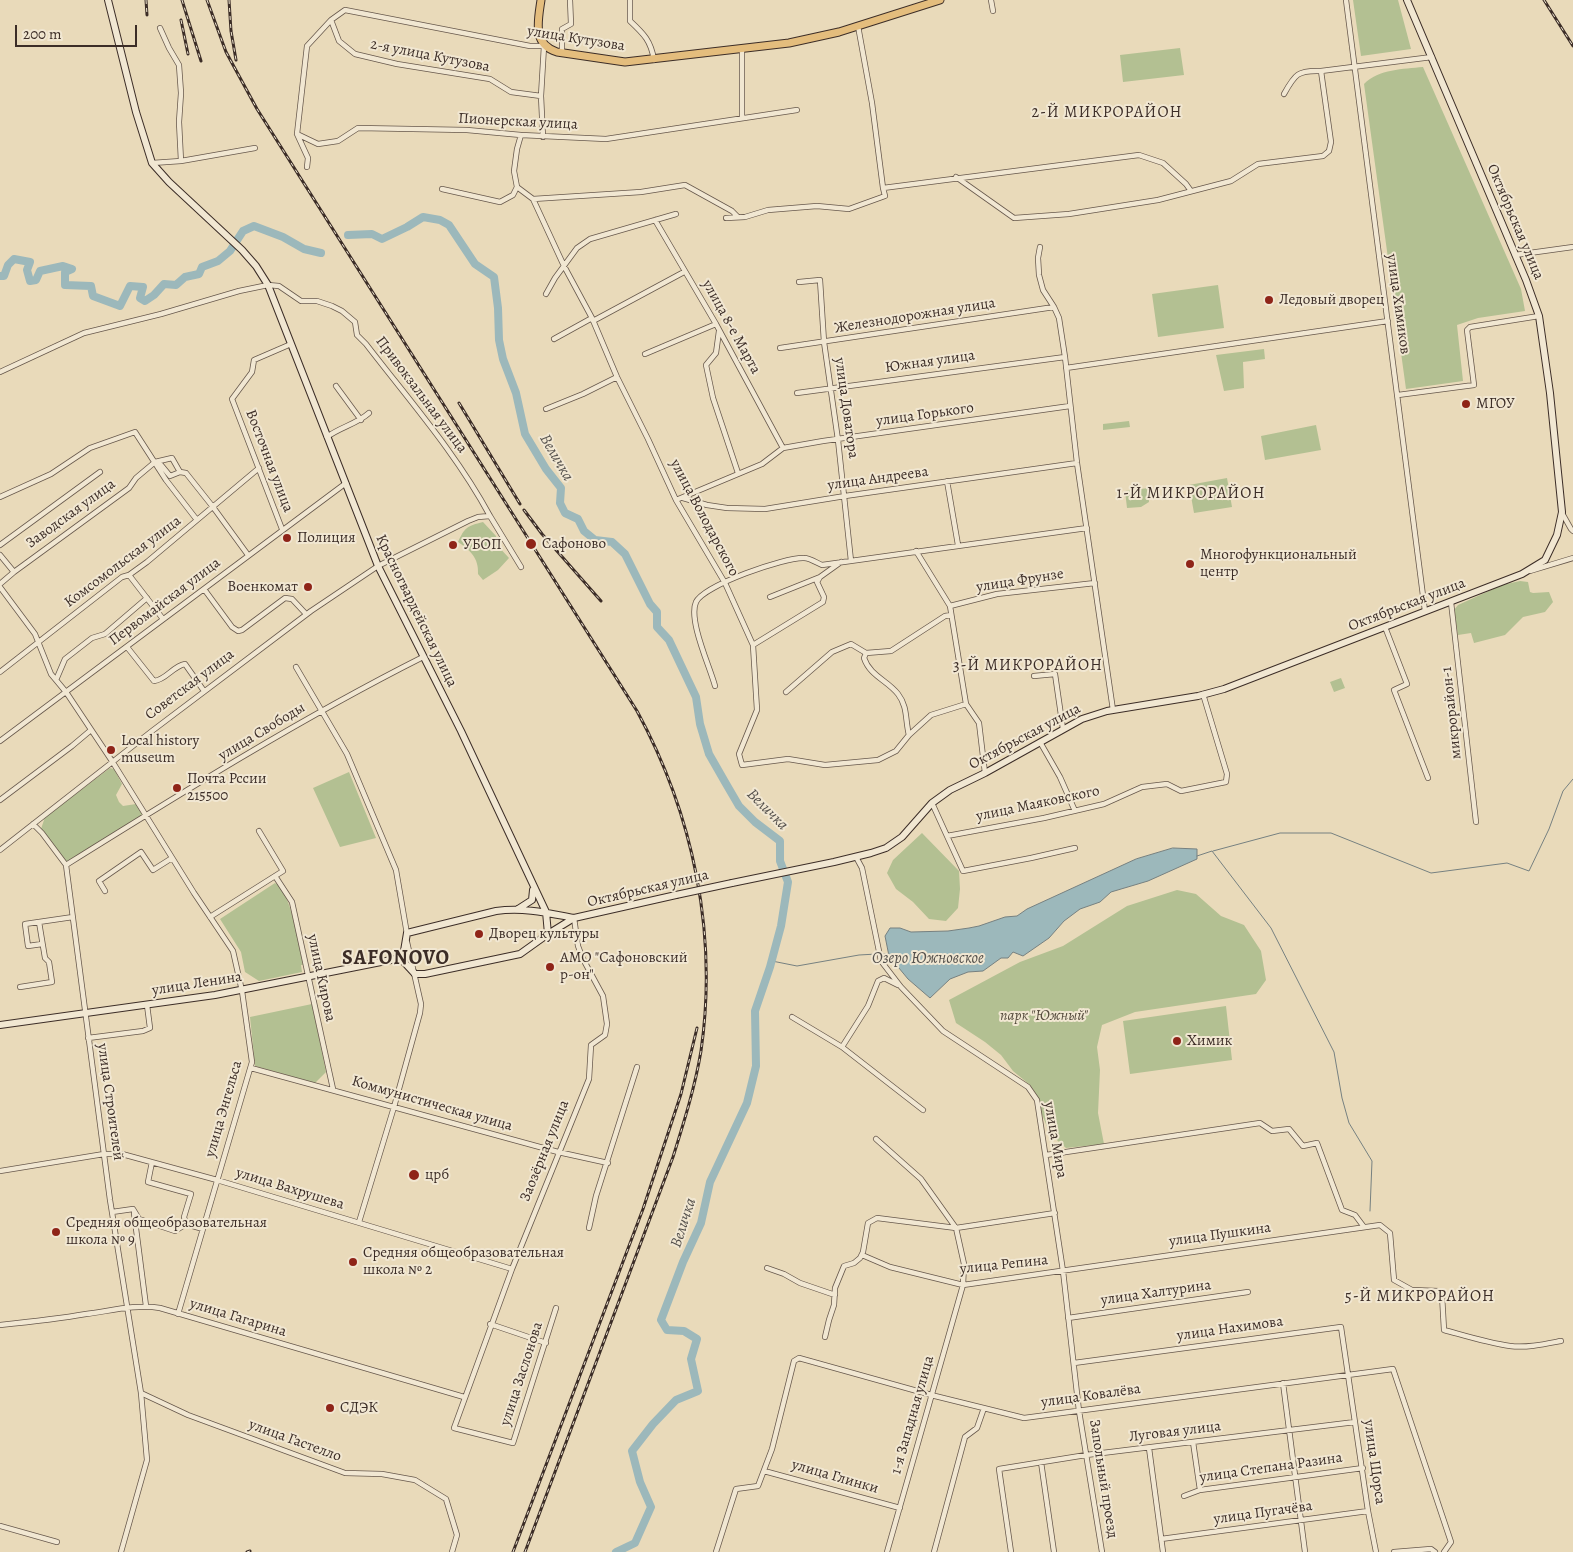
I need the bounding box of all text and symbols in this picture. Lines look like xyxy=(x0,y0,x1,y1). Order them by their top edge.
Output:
scale bar xyxy=(18,15,140,47)
street label: улица Кутузова xyxy=(526,22,626,56)
text: 200 m xyxy=(23,24,62,44)
street label: 2-я улица Кутузова xyxy=(369,36,491,76)
district label: 2-Й МИКРОРАЙОН xyxy=(1030,103,1184,123)
street label: Пионерская улица xyxy=(458,110,578,134)
street label: Октябрьская улица xyxy=(1483,162,1547,282)
street label: улица Химиков xyxy=(1382,253,1414,355)
street label: улица 8-е Марта xyxy=(698,277,764,377)
place label: Ледовый дворец xyxy=(1279,291,1384,309)
street label: Железнодорожная улица xyxy=(833,294,997,338)
marker: Ледовый дворец xyxy=(1263,294,1275,306)
street label: Привокзальная улица xyxy=(371,333,471,457)
street label: Южная улица xyxy=(884,347,976,377)
street label: улица Доватора xyxy=(830,356,862,460)
place label: МГОУ xyxy=(1476,395,1515,413)
marker: МГОУ xyxy=(1460,398,1472,410)
street label: улица Горького xyxy=(875,399,975,431)
street label: Восточная улица xyxy=(241,407,297,515)
water label: Величка xyxy=(535,431,577,485)
street label: улица Володарского xyxy=(665,456,743,580)
street label: улица Андреева xyxy=(827,463,929,495)
street label: Заводская улица xyxy=(23,475,119,553)
district label: 1-Й МИКРОРАЙОН xyxy=(1115,484,1267,504)
street label: Комсомольская улица xyxy=(61,512,185,612)
place label: Полиция xyxy=(297,529,356,547)
marker: Полиция xyxy=(281,532,293,544)
street label: Красногвардейская улица xyxy=(371,532,461,690)
place label: Сафоново xyxy=(542,535,606,553)
place label: УБОП xyxy=(463,536,502,554)
marker: Сафоново xyxy=(524,537,538,551)
marker: УБОП xyxy=(447,539,459,551)
place label: Многофункциональный центр xyxy=(1200,546,1357,581)
street label: Первомайская улица xyxy=(106,554,224,650)
marker: Многофункциональный центр xyxy=(1184,558,1196,570)
street label: улица Фрунзе xyxy=(975,565,1065,597)
street label: Октябрьская улица xyxy=(1346,574,1468,636)
place label: Военкомат xyxy=(227,578,298,596)
marker: Военкомат xyxy=(302,581,314,593)
street label: Советская улица xyxy=(142,646,238,724)
district label: 3-Й МИКРОРАЙОН xyxy=(951,656,1105,676)
street label: микрорайон-1 xyxy=(1438,666,1466,760)
street label: улица Свободы xyxy=(215,699,309,765)
street label: Октябрьская улица xyxy=(966,700,1084,774)
place label: Local history museum xyxy=(121,732,199,767)
marker: Local history museum xyxy=(105,744,117,756)
place label: Почта Рссии 215500 xyxy=(187,770,267,805)
marker: Почта Рссии 215500 xyxy=(171,782,183,794)
street label: улица Маяковского xyxy=(975,782,1101,826)
water label: Величка xyxy=(742,785,792,835)
street label: Октябрьская улица xyxy=(586,866,710,912)
place label: Дворец культуры xyxy=(489,925,599,943)
marker: Дворец культуры xyxy=(473,928,485,940)
street label: улица Кирова xyxy=(303,933,339,1023)
district label: SAFONOVO xyxy=(341,947,451,971)
place label: АМО "Сафоновский р-он" xyxy=(560,949,687,984)
water label: Озеро Южновское xyxy=(872,949,984,969)
marker: АМО "Сафоновский р-он" xyxy=(544,961,556,973)
street label: улица Ленина xyxy=(151,968,243,1000)
park label: парк "Южный" xyxy=(1000,1007,1088,1025)
place label: Химик xyxy=(1187,1032,1232,1050)
marker: Химик xyxy=(1171,1035,1183,1047)
street label: улица Строителей xyxy=(93,1042,127,1162)
street label: улица Энгельса xyxy=(202,1059,246,1159)
street label: Коммунистическая улица xyxy=(349,1072,515,1136)
street label: Заозёрная улица xyxy=(516,1098,574,1204)
street label: улица Мира xyxy=(1039,1100,1071,1180)
street label: улица Вахрушева xyxy=(234,1164,346,1214)
place label: црб xyxy=(425,1166,449,1184)
marker: црб xyxy=(407,1168,421,1182)
water label: Величка xyxy=(667,1196,701,1250)
place label: Средняя общеобразовательная школа № 9 xyxy=(66,1214,267,1249)
street label: улица Пушкина xyxy=(1168,1219,1272,1251)
marker: Средняя общеобразовательная школа № 9 xyxy=(50,1226,62,1238)
place label: Средняя общеобразовательная школа № 2 xyxy=(363,1244,564,1279)
street label: улица Репина xyxy=(959,1251,1049,1279)
marker: Средняя общеобразовательная школа № 2 xyxy=(347,1256,359,1268)
street label: улица Халтурина xyxy=(1100,1276,1212,1310)
district label: 5-Й МИКРОРАЙОН xyxy=(1343,1287,1497,1307)
street label: улица Гагарина xyxy=(187,1295,289,1341)
street label: улица Нахимова xyxy=(1176,1313,1284,1345)
street label: улица Заслонова xyxy=(497,1320,547,1428)
street label: 1-я Западная улица xyxy=(887,1354,939,1476)
street label: улица Ковалёва xyxy=(1040,1380,1142,1412)
place label: СДЭК xyxy=(340,1399,378,1417)
marker: СДЭК xyxy=(324,1402,336,1414)
street label: улица Гастелло xyxy=(246,1416,344,1466)
street label: Луговая улица xyxy=(1128,1417,1222,1447)
street label: Запольный проезд xyxy=(1085,1418,1121,1540)
street label: улица Щорса xyxy=(1359,1418,1389,1506)
street label: улица Степана Разина xyxy=(1198,1449,1344,1487)
street label: улица Глинки xyxy=(790,1456,880,1498)
street label: улица Пугачёва xyxy=(1212,1497,1314,1529)

